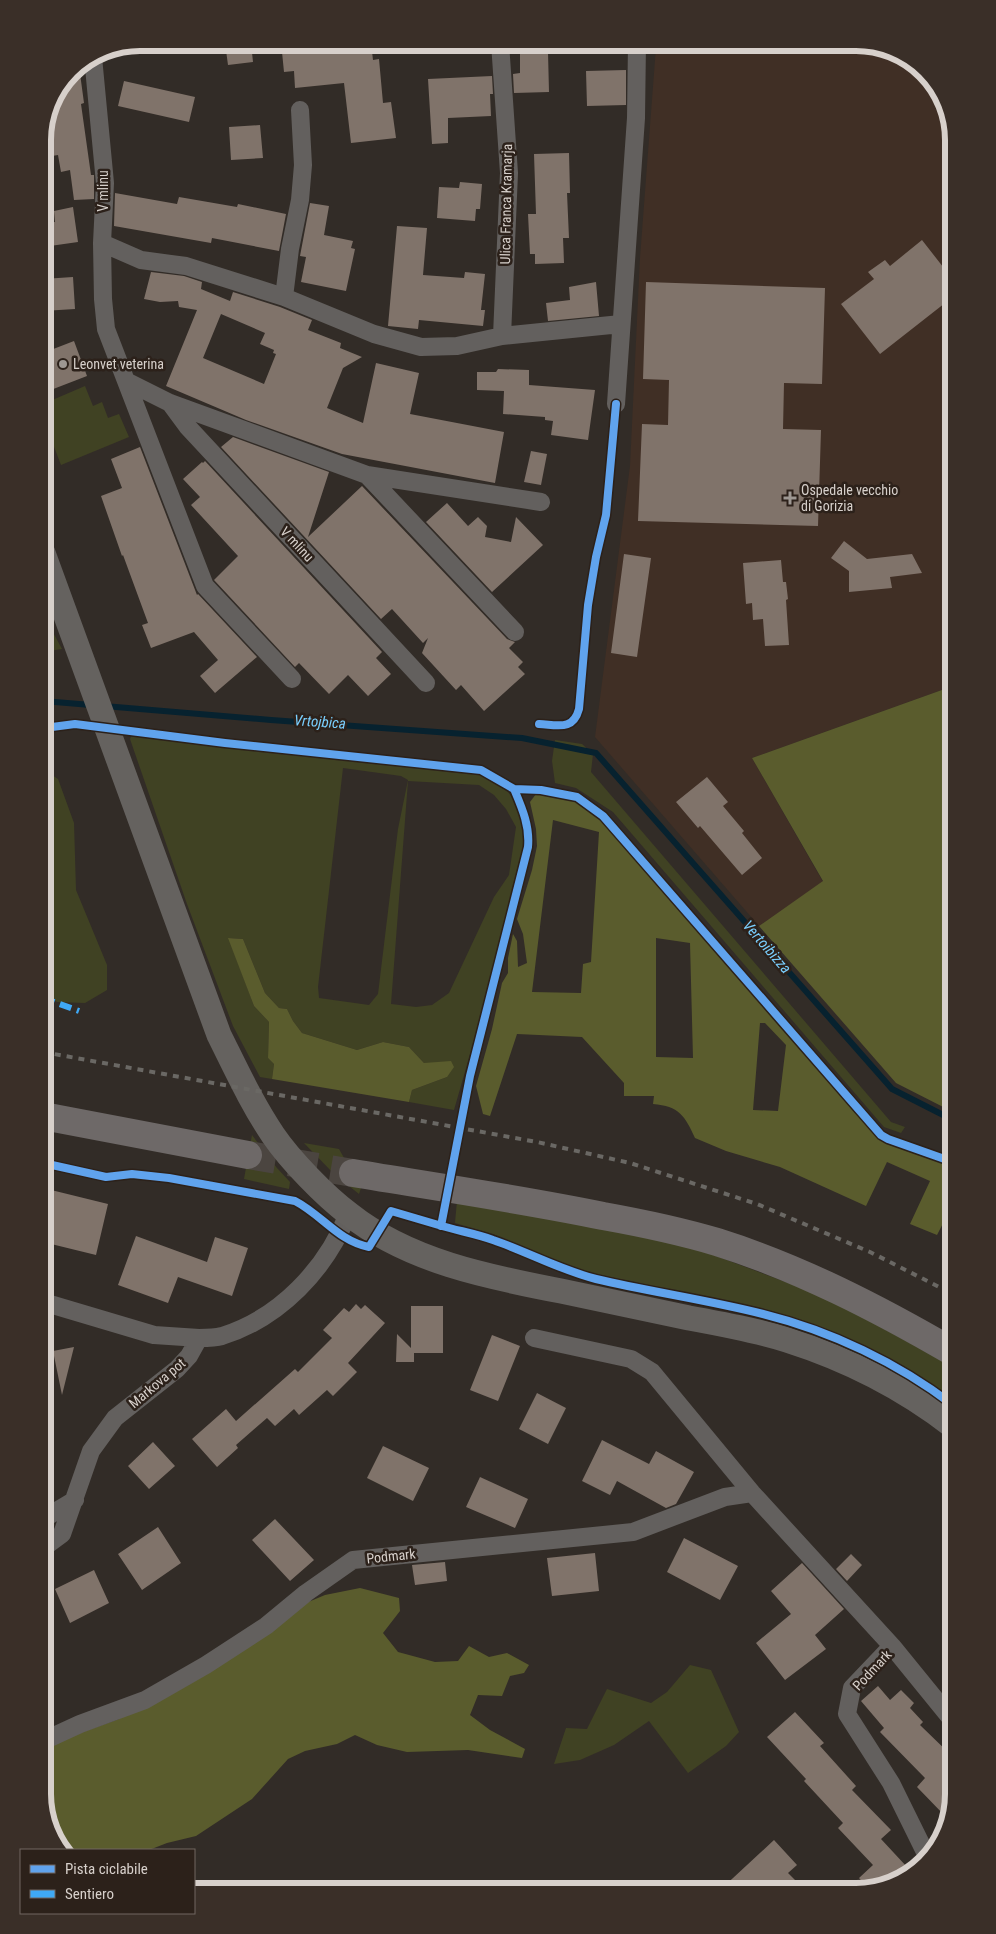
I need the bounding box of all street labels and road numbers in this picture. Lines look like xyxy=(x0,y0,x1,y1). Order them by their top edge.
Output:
street label: Ulica Franca Kramarja xyxy=(497,143,515,265)
street label: V mlinu xyxy=(95,170,111,212)
street label: V mlinu xyxy=(277,523,317,565)
street label: Markova pot xyxy=(126,1355,188,1411)
street label: Podmark xyxy=(366,1545,417,1567)
street label: Podmark xyxy=(849,1646,895,1694)

